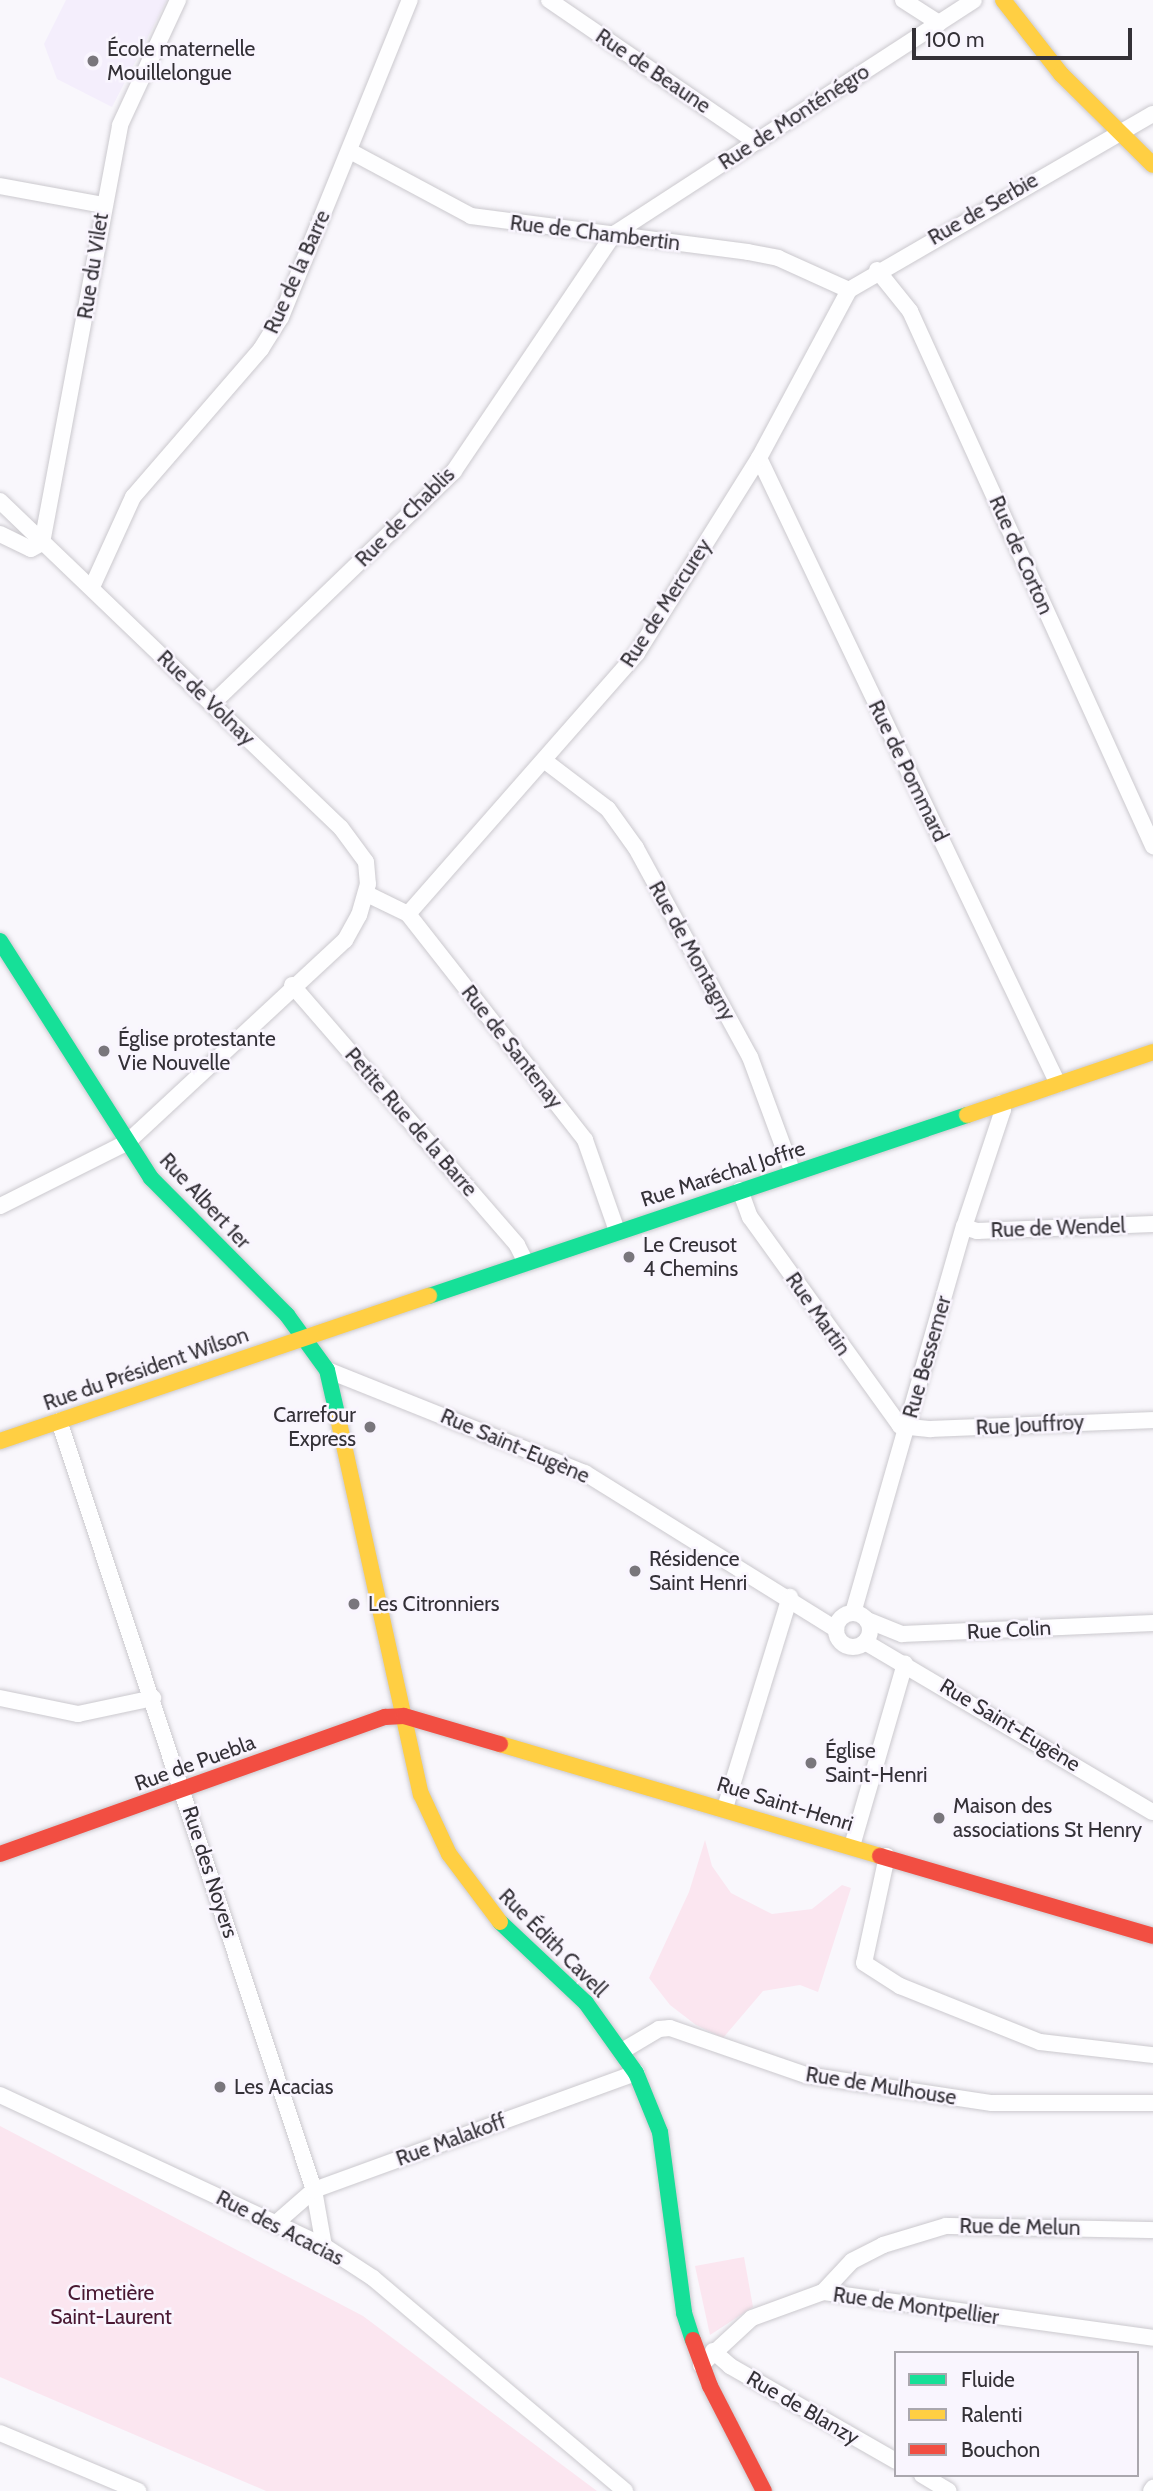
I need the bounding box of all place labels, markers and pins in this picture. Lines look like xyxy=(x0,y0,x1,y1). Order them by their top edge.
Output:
place label: École maternelle Mouillelongue xyxy=(107,36,255,86)
marker: École maternelle Mouillelongue xyxy=(85,53,101,69)
place label: Église protestante Vie Nouvelle xyxy=(118,1026,276,1076)
marker: Église protestante Vie Nouvelle xyxy=(96,1043,112,1059)
place label: Le Creusot 4 Chemins xyxy=(643,1232,738,1282)
marker: Le Creusot 4 Chemins xyxy=(621,1249,637,1265)
place label: Carrefour Express xyxy=(273,1402,356,1452)
marker: Carrefour Express xyxy=(362,1419,378,1435)
place label: Résidence Saint Henri xyxy=(649,1546,747,1596)
marker: Résidence Saint Henri xyxy=(627,1563,643,1579)
place label: Les Citronniers xyxy=(368,1591,500,1617)
marker: Les Citronniers xyxy=(346,1596,362,1612)
place label: Église Saint-Henri xyxy=(825,1738,927,1788)
marker: Église Saint-Henri xyxy=(803,1755,819,1771)
place label: Maison des associations St Henry xyxy=(953,1793,1142,1843)
marker: Maison des associations St Henry xyxy=(931,1810,947,1826)
place label: Les Acacias xyxy=(234,2074,334,2100)
marker: Les Acacias xyxy=(212,2079,228,2095)

